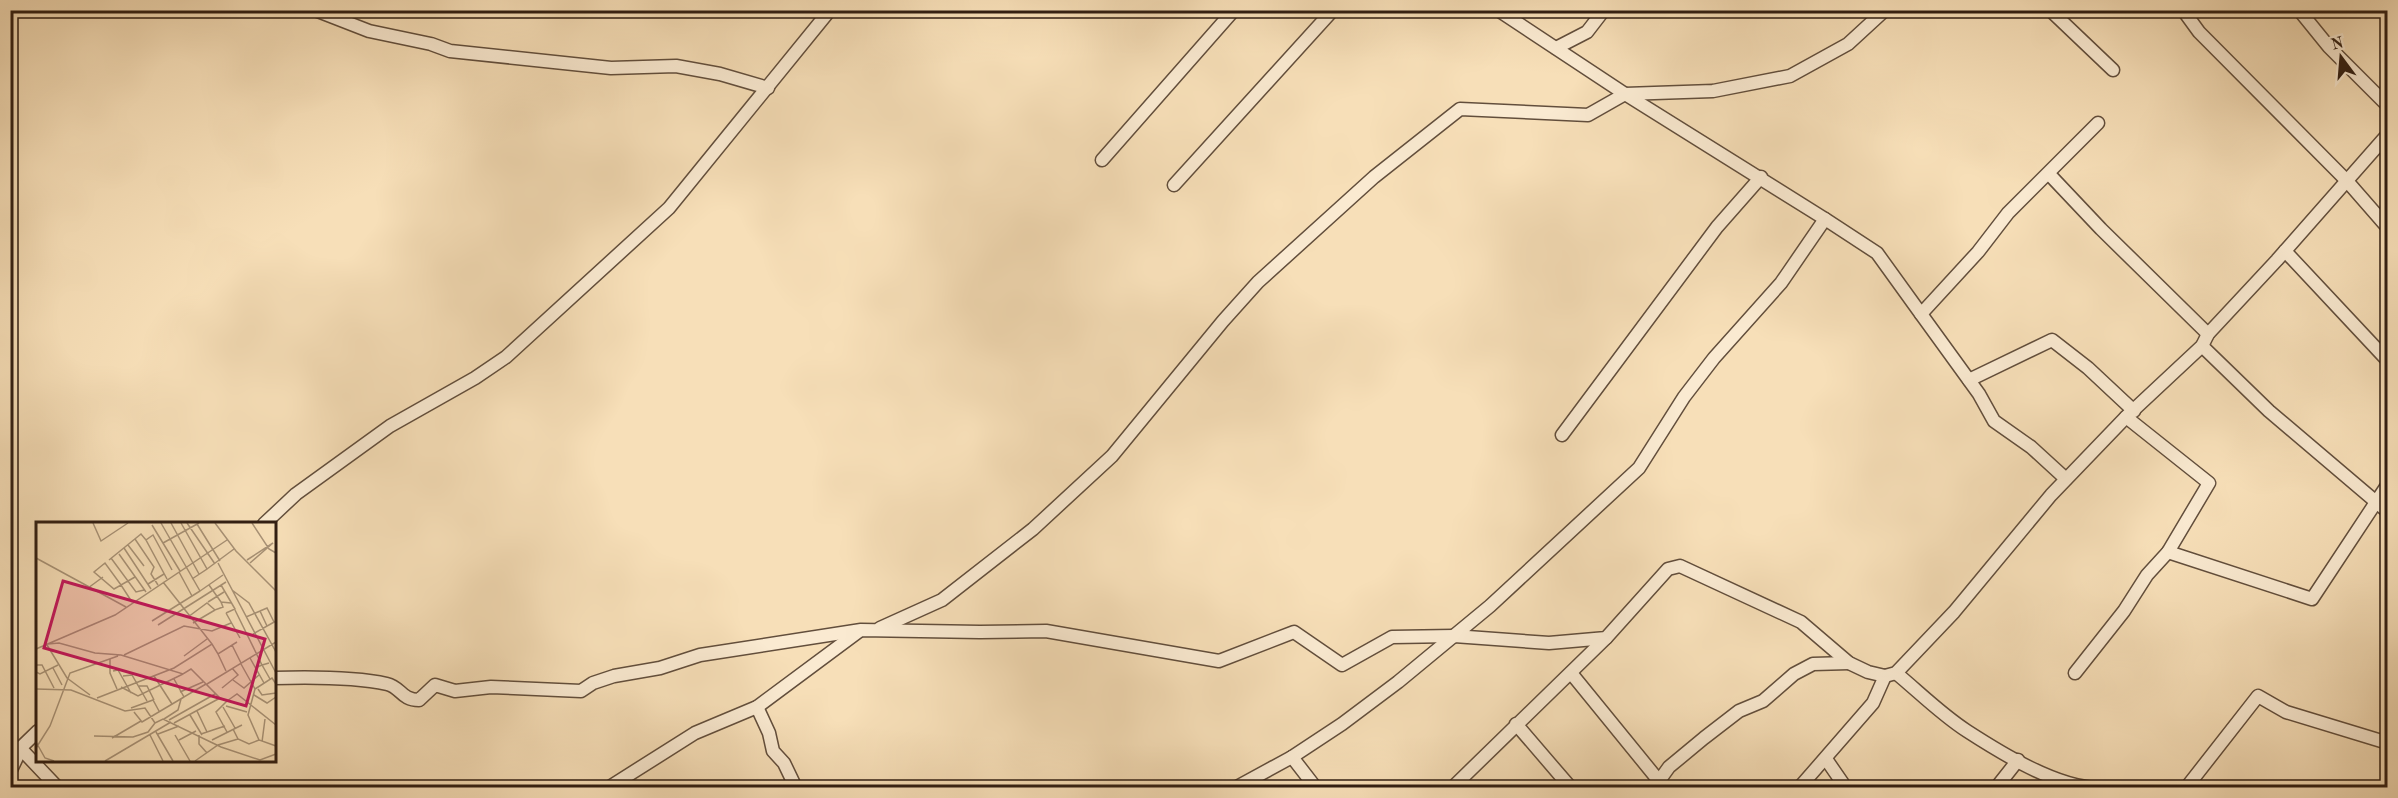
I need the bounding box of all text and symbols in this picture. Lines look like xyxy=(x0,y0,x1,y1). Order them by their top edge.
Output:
north arrow xyxy=(2311,27,2371,87)
text: N xyxy=(2329,35,2346,54)
inset map xyxy=(36,522,276,762)

